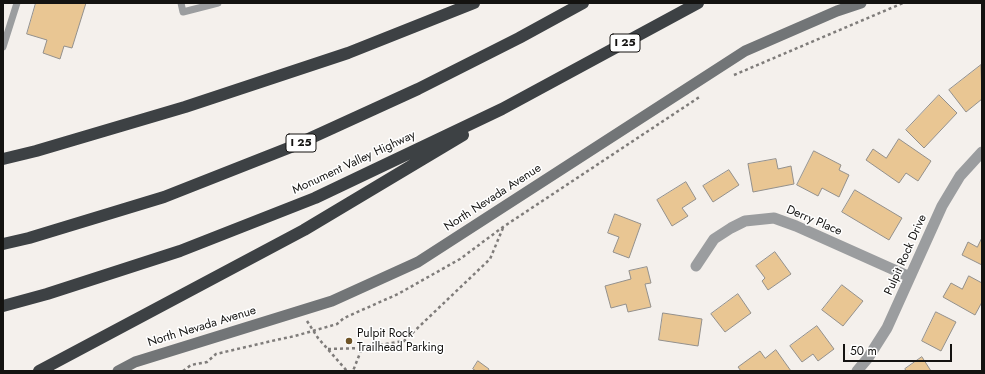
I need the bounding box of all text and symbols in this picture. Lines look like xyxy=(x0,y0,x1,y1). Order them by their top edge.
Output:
road number: I 25 xyxy=(610,34,640,52)
street label: Monument Valley Highway xyxy=(290,128,418,198)
road number: I 25 xyxy=(286,134,316,152)
street label: North Nevada Avenue xyxy=(442,161,544,235)
street label: Derry Place xyxy=(784,203,844,239)
street label: Pulpit Rock Drive xyxy=(882,213,930,297)
street label: North Nevada Avenue xyxy=(146,304,258,350)
place label: Pulpit Rock Trailhead Parking xyxy=(357,327,444,355)
marker: Pulpit Rock Trailhead Parking xyxy=(344,336,354,346)
scale bar xyxy=(845,336,954,362)
text: 50 m xyxy=(850,342,877,360)

